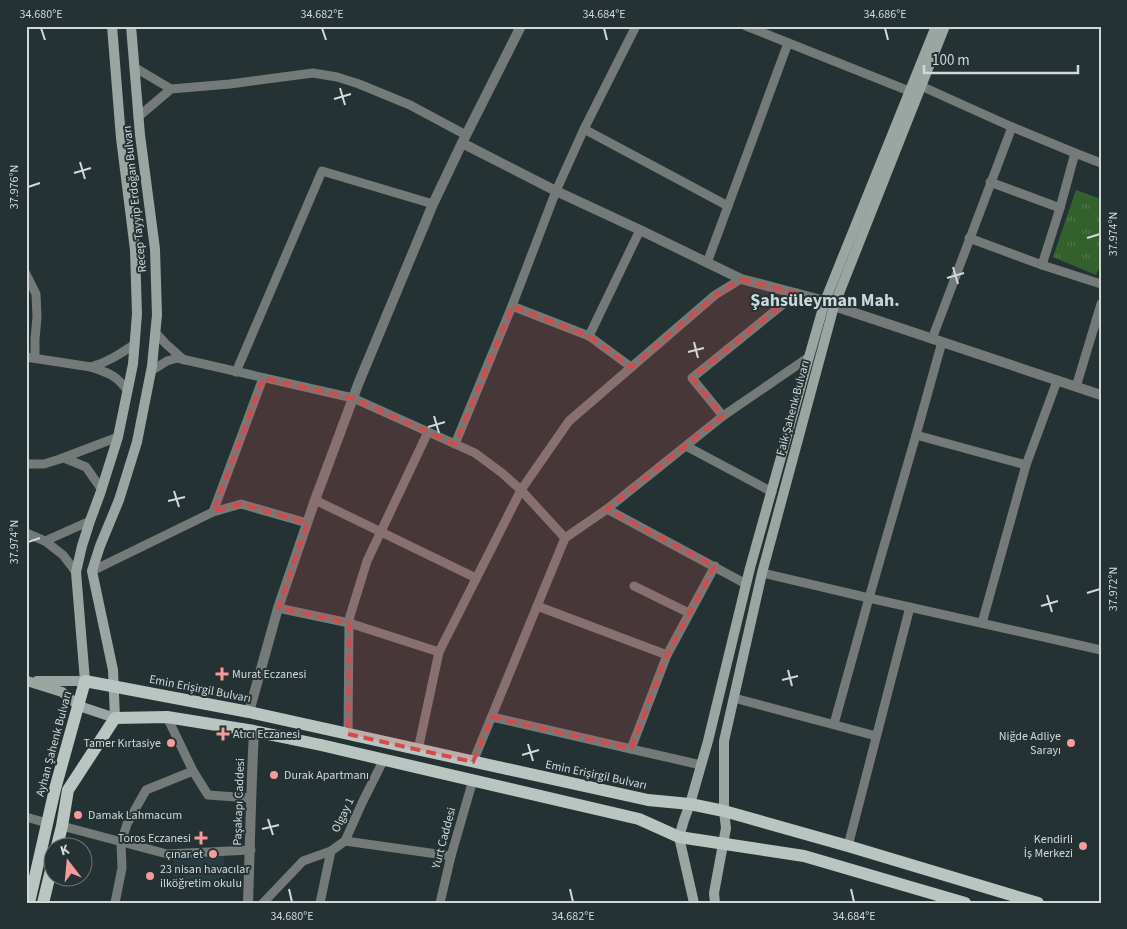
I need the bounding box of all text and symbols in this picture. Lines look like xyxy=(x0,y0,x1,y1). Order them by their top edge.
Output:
text: 34.680°E xyxy=(19,6,63,23)
text: 34.682°E xyxy=(300,6,344,23)
text: 34.684°E xyxy=(582,6,626,23)
text: 34.686°E xyxy=(863,6,907,23)
scale bar xyxy=(924,42,1078,74)
text: 100 m xyxy=(932,50,970,71)
street label: Recep Tayyip Erdoğan Bulvarı xyxy=(119,125,151,273)
text: 37.976°N xyxy=(6,165,23,209)
text: 37.974°N xyxy=(1105,212,1122,256)
district label: Şahsüleyman Mah. xyxy=(750,288,900,313)
street label: Faik Şahenk Bulvarı xyxy=(772,359,814,457)
text: 37.974°N xyxy=(6,520,23,564)
text: 37.972°N xyxy=(1105,567,1122,611)
place label: Murat Eczanesi xyxy=(232,666,307,683)
marker: Murat Eczanesi xyxy=(216,668,228,680)
street label: Emin Erişirgil Bulvarı xyxy=(148,671,252,707)
street label: Ayhan Şahenk Bulvarı xyxy=(32,689,76,799)
place label: Atıcı Eczanesi xyxy=(233,726,300,743)
marker: Atıcı Eczanesi xyxy=(217,728,229,740)
place label: Niğde Adliye Sarayı xyxy=(999,728,1061,759)
place label: Tamer Kırtasiye xyxy=(84,735,161,752)
marker: Tamer Kırtasiye xyxy=(165,737,177,749)
marker: Niğde Adliye Sarayı xyxy=(1065,737,1077,749)
street label: Emin Erişirgil Bulvarı xyxy=(544,756,648,794)
street label: Paşakapı Caddesi xyxy=(229,758,249,846)
place label: Durak Apartmanı xyxy=(284,767,369,784)
marker: Durak Apartmanı xyxy=(268,769,280,781)
street label: Olgay 1 xyxy=(327,795,359,835)
street label: Yurt Caddesi xyxy=(427,806,460,871)
place label: Damak Lahmacum xyxy=(88,807,182,824)
marker: Damak Lahmacum xyxy=(72,809,84,821)
place label: Toros Eczanesi xyxy=(118,830,191,847)
place label: Kendirli İş Merkezi xyxy=(1024,831,1073,862)
marker: Toros Eczanesi xyxy=(195,832,207,844)
north arrow xyxy=(42,836,92,886)
text: K xyxy=(58,840,72,861)
marker: Kendirli İş Merkezi xyxy=(1077,840,1089,852)
place label: çınar et xyxy=(165,846,203,863)
marker: çınar et xyxy=(207,848,219,860)
place label: 23 nisan havacılar ilköğretim okulu xyxy=(160,861,250,892)
marker: 23 nisan havacılar ilköğretim okulu xyxy=(144,870,156,882)
text: 34.680°E xyxy=(270,908,314,925)
text: 34.682°E xyxy=(551,908,595,925)
text: 34.684°E xyxy=(832,908,876,925)

